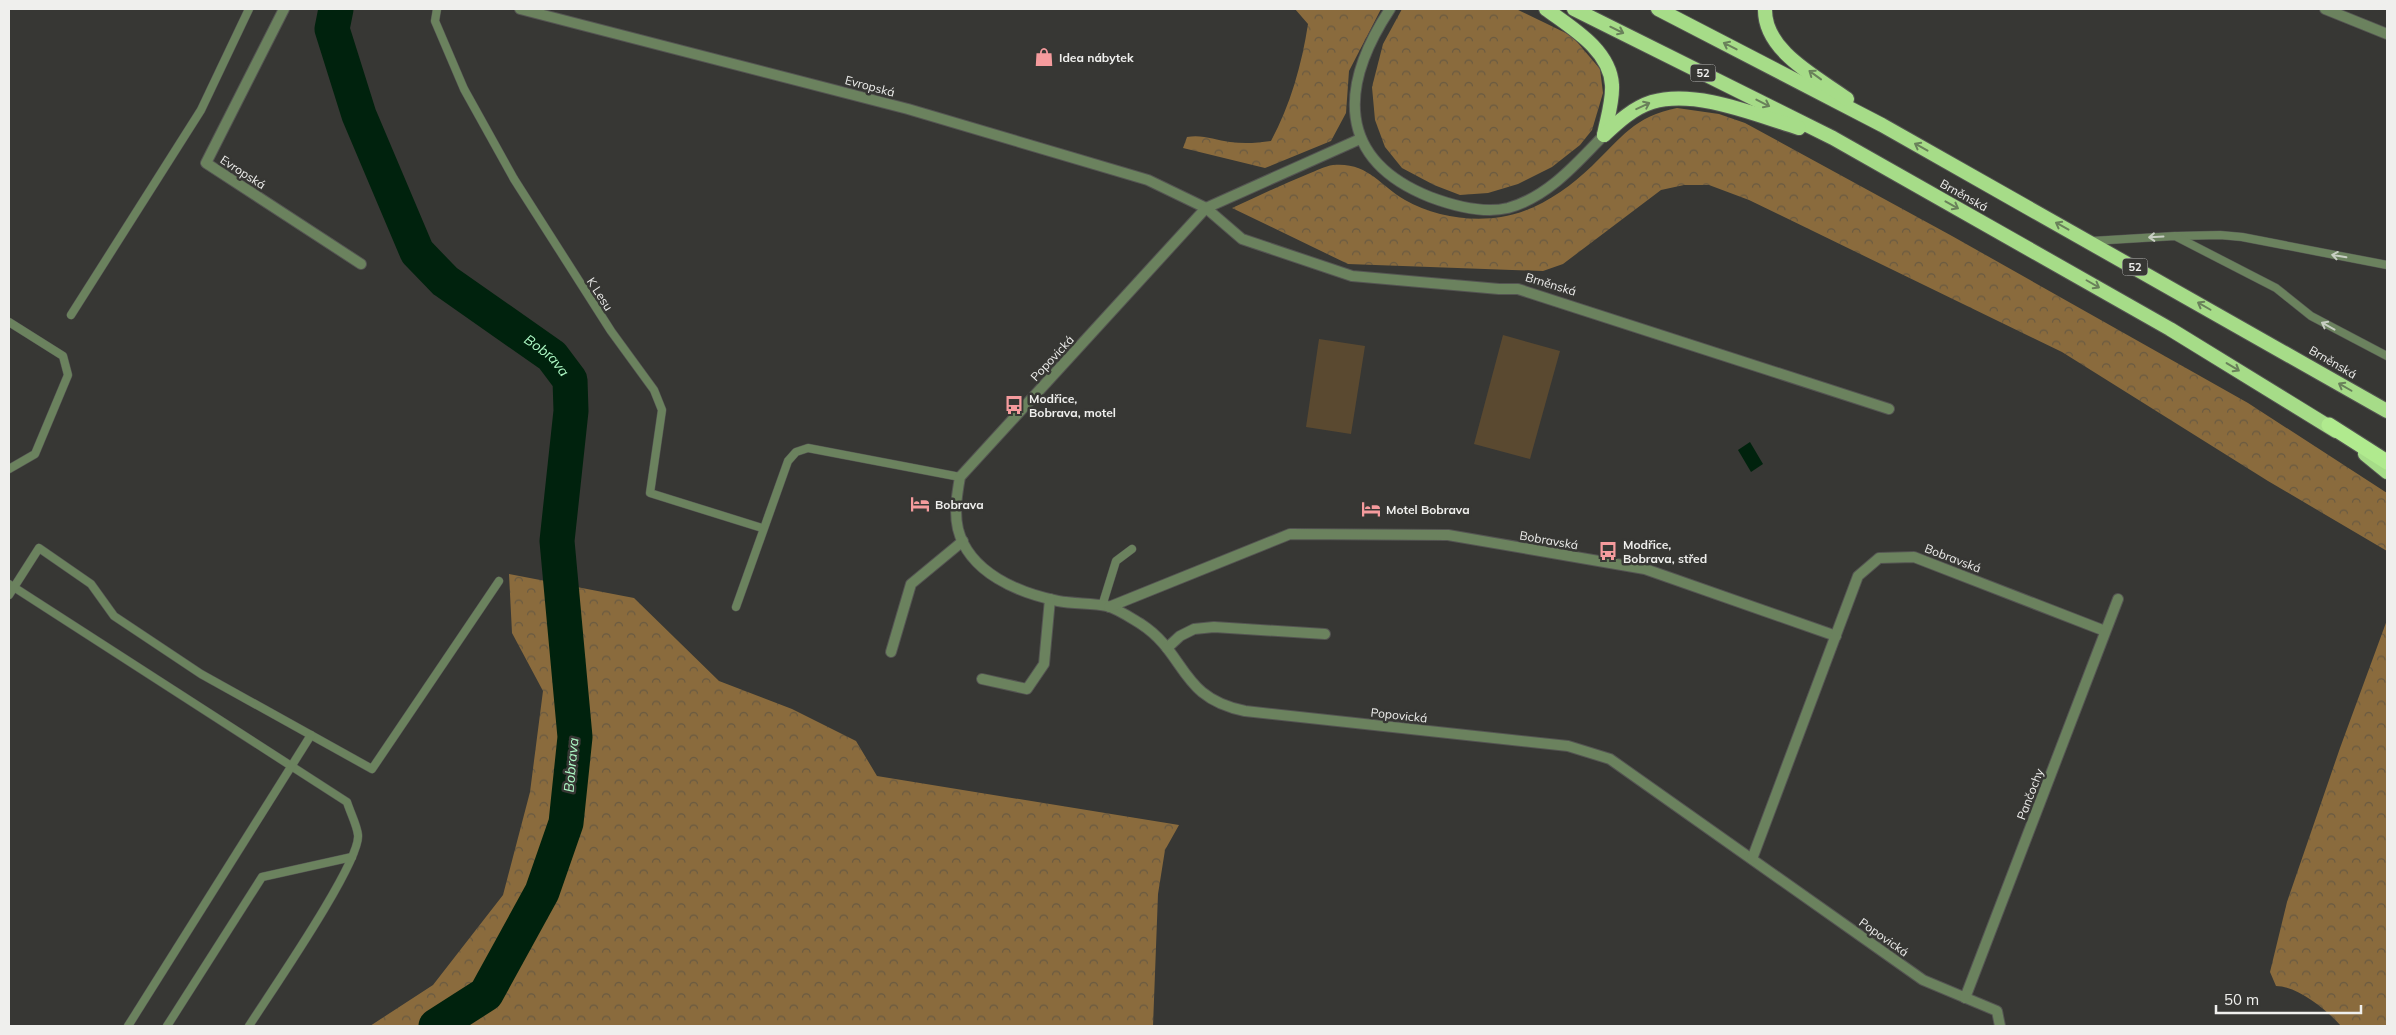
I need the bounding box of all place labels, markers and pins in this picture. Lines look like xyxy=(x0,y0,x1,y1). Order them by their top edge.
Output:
shop icon: Idea nábytek xyxy=(1033,46,1055,68)
place label: Idea nábytek xyxy=(1059,50,1134,65)
place label: Modřice, Bobrava, motel xyxy=(1029,391,1116,420)
bus stop icon: Modřice, Bobrava, motel xyxy=(1003,394,1025,416)
hotel icon: Bobrava xyxy=(909,493,931,515)
place label: Bobrava xyxy=(935,497,984,512)
hotel icon: Motel Bobrava xyxy=(1360,498,1382,520)
place label: Motel Bobrava xyxy=(1386,502,1470,517)
place label: Modřice, Bobrava, střed xyxy=(1623,537,1707,566)
bus stop icon: Modřice, Bobrava, střed xyxy=(1597,540,1619,562)

